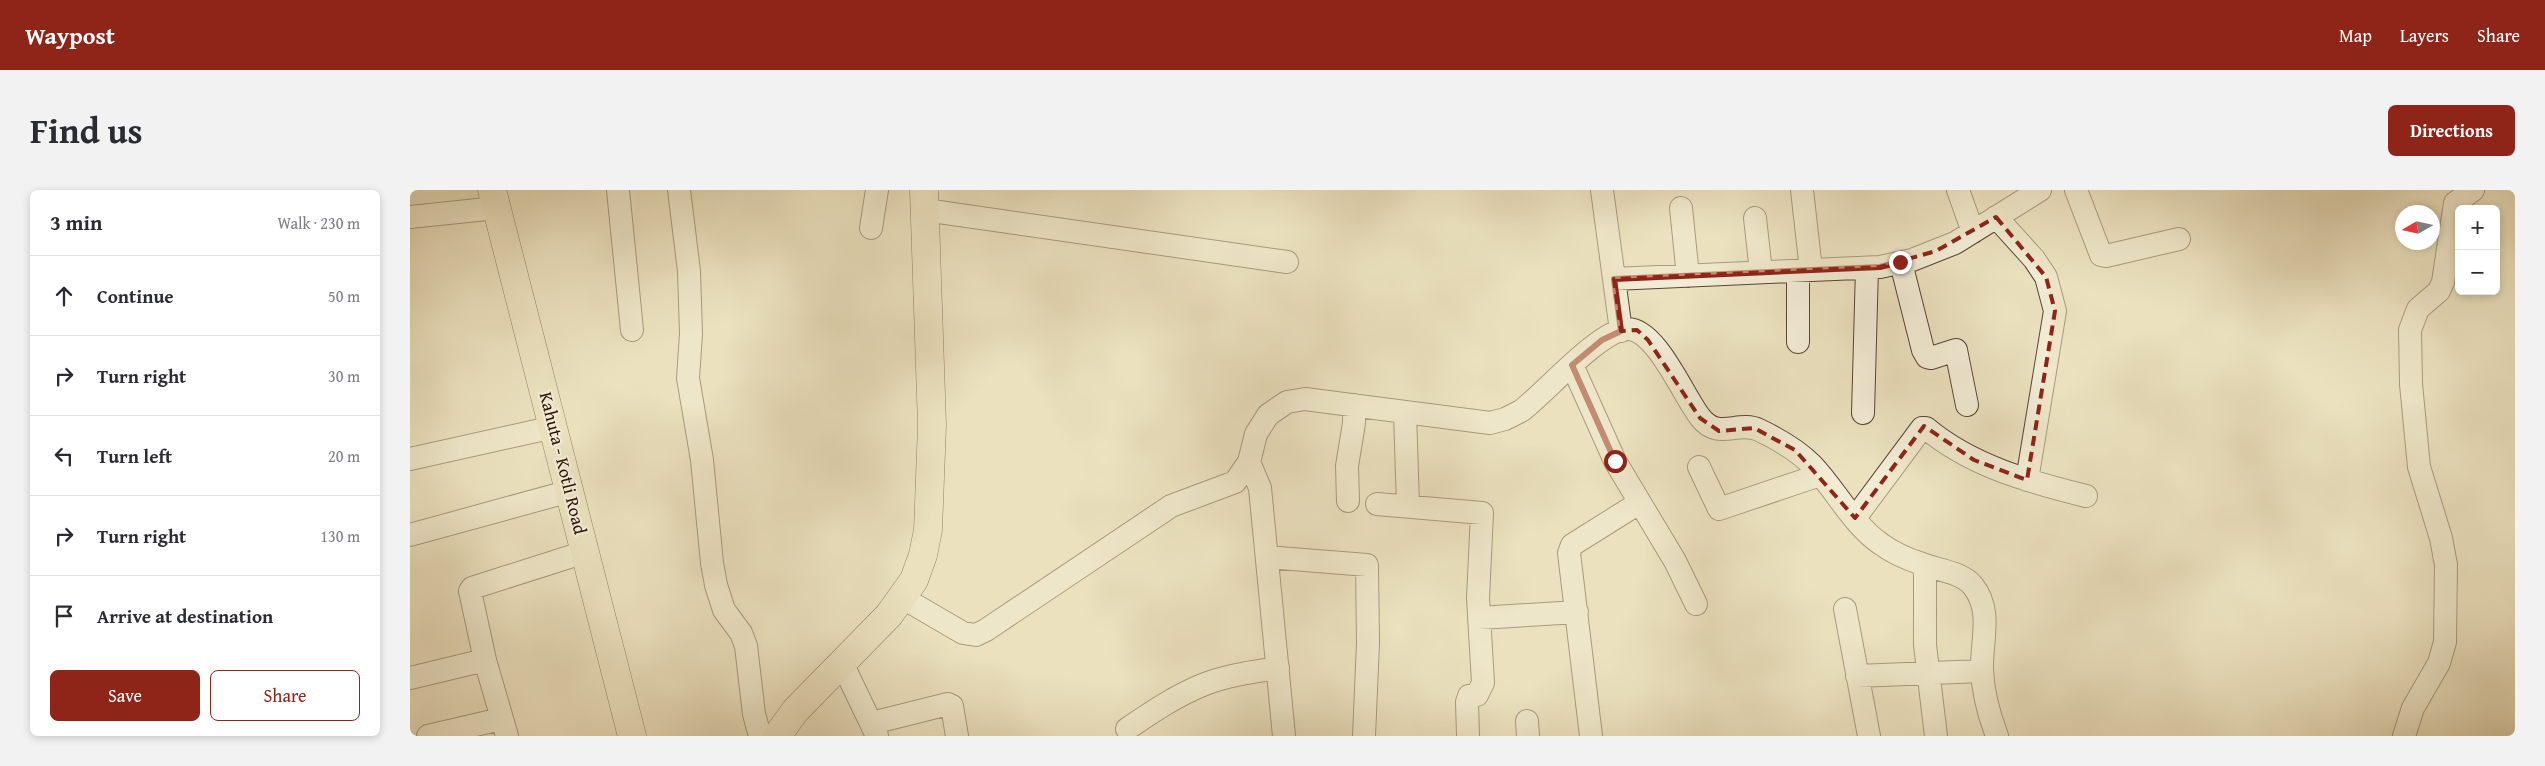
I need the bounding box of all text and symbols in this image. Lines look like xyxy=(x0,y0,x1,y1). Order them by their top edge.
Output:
text: Waypost xyxy=(25,18,115,53)
text: Map xyxy=(2339,22,2372,49)
text: Layers xyxy=(2400,22,2449,49)
text: Share xyxy=(2477,22,2520,49)
text: Find us xyxy=(30,105,143,156)
button: Directions xyxy=(2388,105,2515,156)
north arrow xyxy=(2395,205,2440,250)
map controls xyxy=(2455,205,2500,295)
button: + xyxy=(2455,205,2500,250)
text: 3 min xyxy=(50,207,102,238)
text: Walk · 230 m xyxy=(277,211,360,235)
button: − xyxy=(2455,250,2500,295)
route end xyxy=(1889,251,1912,274)
icon: ahead xyxy=(50,282,78,310)
text: Continue xyxy=(97,282,174,310)
text: 50 m xyxy=(328,284,360,308)
icon: right xyxy=(50,362,78,390)
text: Turn right xyxy=(97,362,186,390)
text: 30 m xyxy=(328,364,360,388)
street label: Kahuta - Kotli Road xyxy=(533,389,594,537)
icon: left xyxy=(50,442,78,470)
text: Turn left xyxy=(97,442,172,470)
text: 20 m xyxy=(328,444,360,468)
route start xyxy=(1604,450,1627,473)
icon: right xyxy=(50,522,78,550)
text: Turn right xyxy=(97,522,186,550)
text: 130 m xyxy=(320,524,360,548)
icon: arrive xyxy=(50,602,78,630)
text: Arrive at destination xyxy=(97,602,273,630)
button: Save xyxy=(50,670,200,721)
button: Share xyxy=(210,670,360,721)

